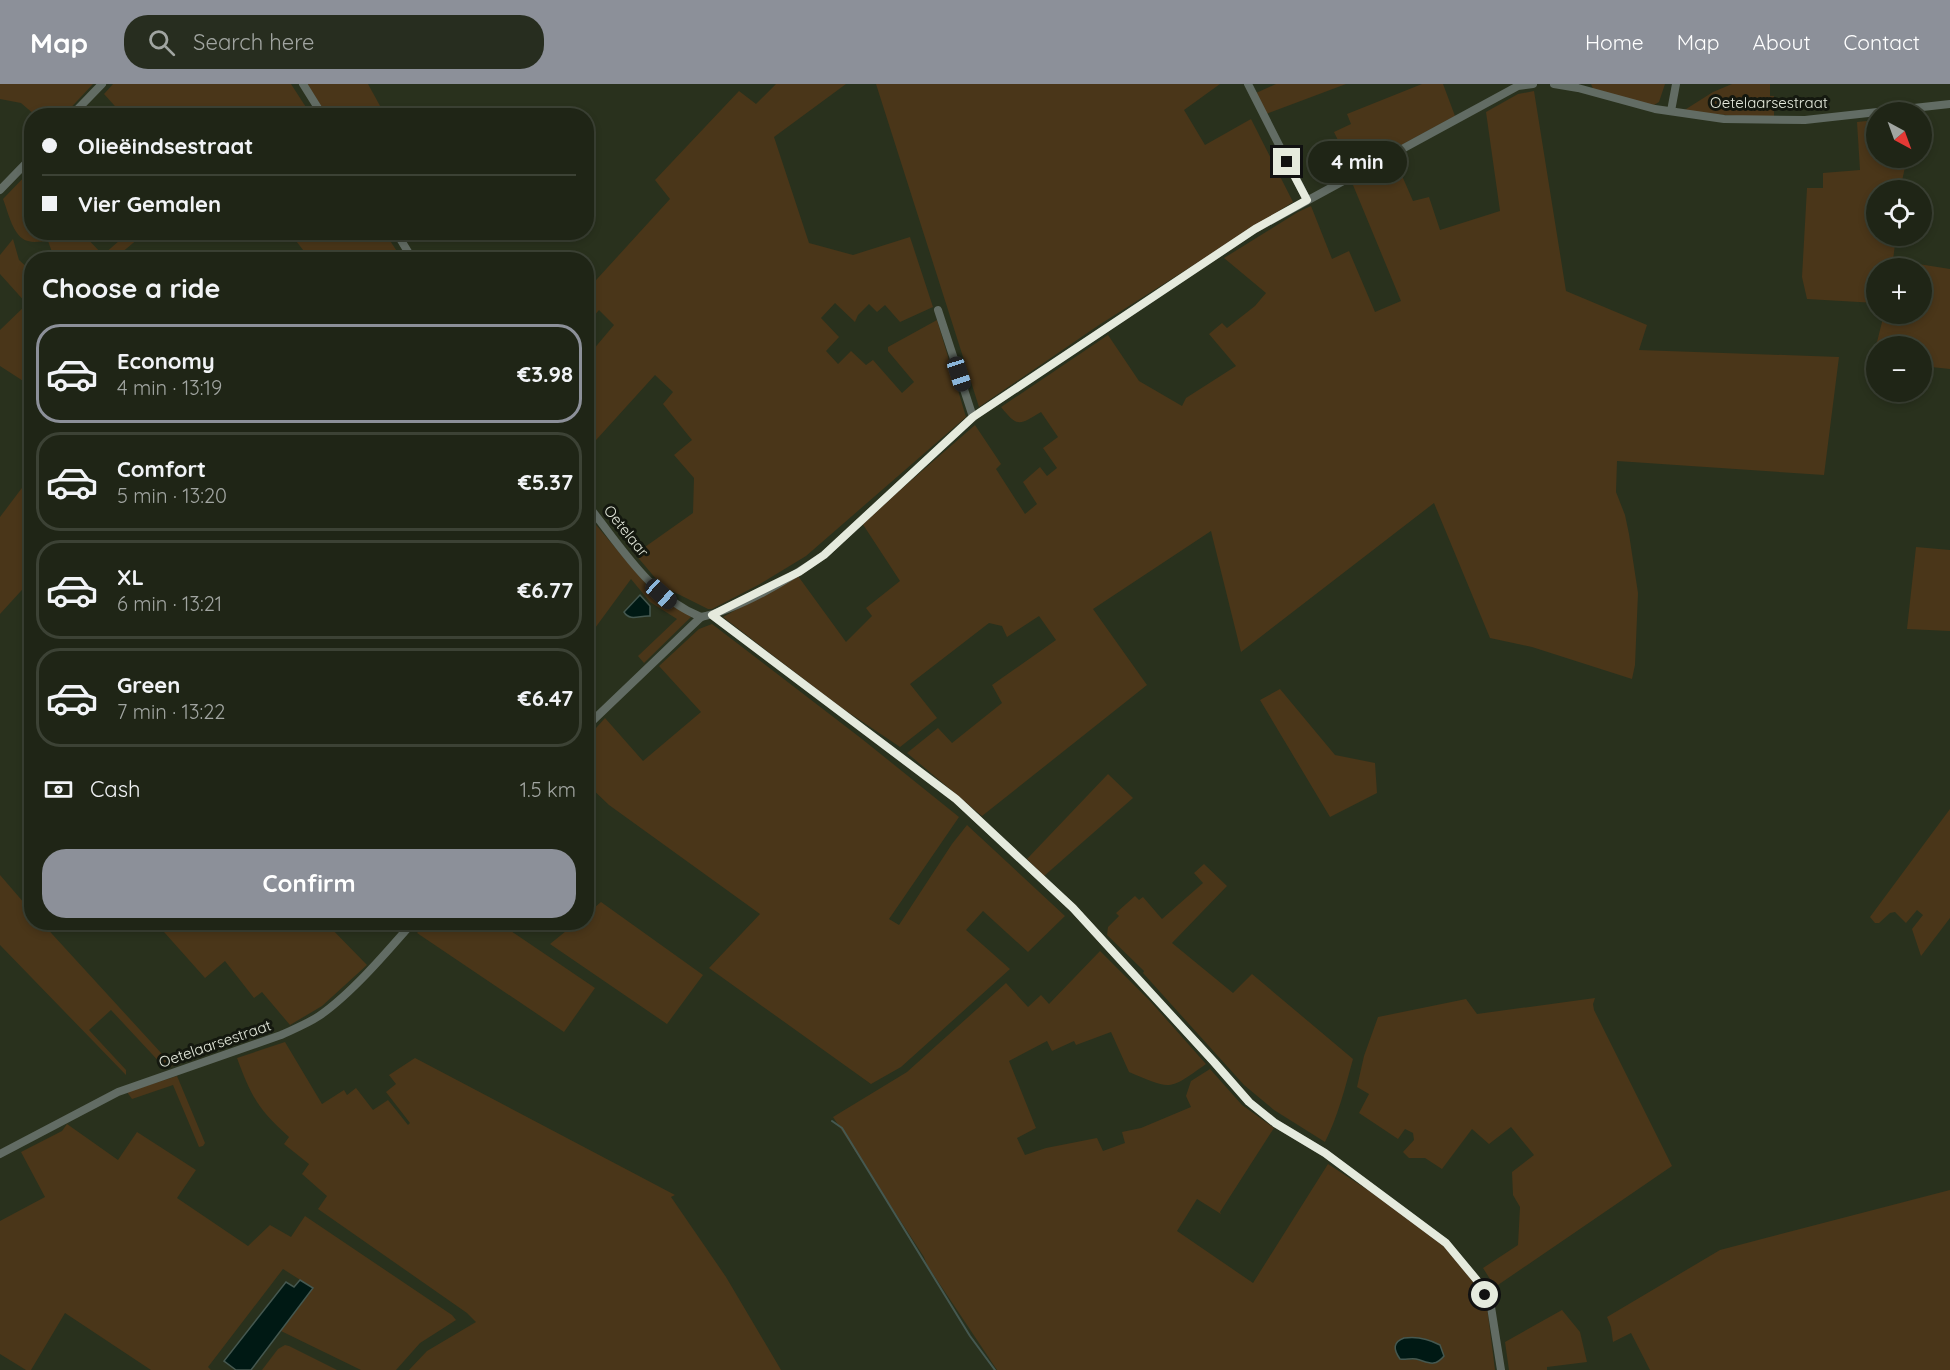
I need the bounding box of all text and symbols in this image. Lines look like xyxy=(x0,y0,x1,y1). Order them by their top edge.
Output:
search box xyxy=(124,15,544,69)
text: Map xyxy=(30,25,88,60)
icon: search xyxy=(145,26,178,59)
text: Search here xyxy=(193,28,315,56)
text: Home xyxy=(1585,29,1644,55)
text: Map xyxy=(1677,29,1720,55)
text: About xyxy=(1753,29,1811,55)
text: Contact xyxy=(1844,29,1920,55)
street label: Oetelaarsestraat xyxy=(1710,93,1828,112)
north arrow xyxy=(1866,102,1932,168)
map controls xyxy=(1866,102,1932,402)
text: Olieëindsestraat xyxy=(78,132,253,160)
callout: 4 min xyxy=(1308,141,1407,183)
route end xyxy=(1273,148,1300,175)
text: 4 min xyxy=(1331,149,1384,174)
button: locate xyxy=(1866,180,1932,246)
text: Vier Gemalen xyxy=(78,190,221,218)
button: + xyxy=(1866,258,1932,324)
text: Choose a ride xyxy=(42,271,220,305)
button: − xyxy=(1866,336,1932,402)
icon: car xyxy=(45,347,99,401)
text: Economy xyxy=(117,347,215,375)
car xyxy=(945,354,973,394)
text: €3.98 xyxy=(517,360,573,388)
text: 4 min · 13:19 xyxy=(117,375,222,400)
icon: car xyxy=(45,455,99,509)
text: Comfort xyxy=(117,455,206,483)
text: €5.37 xyxy=(518,468,573,496)
text: 5 min · 13:20 xyxy=(117,483,227,508)
street label: Oetelaar xyxy=(600,501,653,561)
icon: car xyxy=(45,563,99,617)
text: XL xyxy=(117,563,144,591)
car xyxy=(642,575,680,613)
text: €6.77 xyxy=(517,576,573,604)
text: 6 min · 13:21 xyxy=(117,591,222,616)
icon: car xyxy=(45,671,99,725)
text: Green xyxy=(117,671,180,699)
text: €6.47 xyxy=(518,684,573,712)
text: 7 min · 13:22 xyxy=(117,699,225,724)
icon: cash xyxy=(42,773,75,806)
text: Cash xyxy=(90,775,141,803)
text: 1.5 km xyxy=(520,777,576,802)
button: Confirm xyxy=(42,849,576,918)
street label: Oetelaarsestraat xyxy=(156,1015,274,1072)
route start xyxy=(1471,1281,1498,1308)

